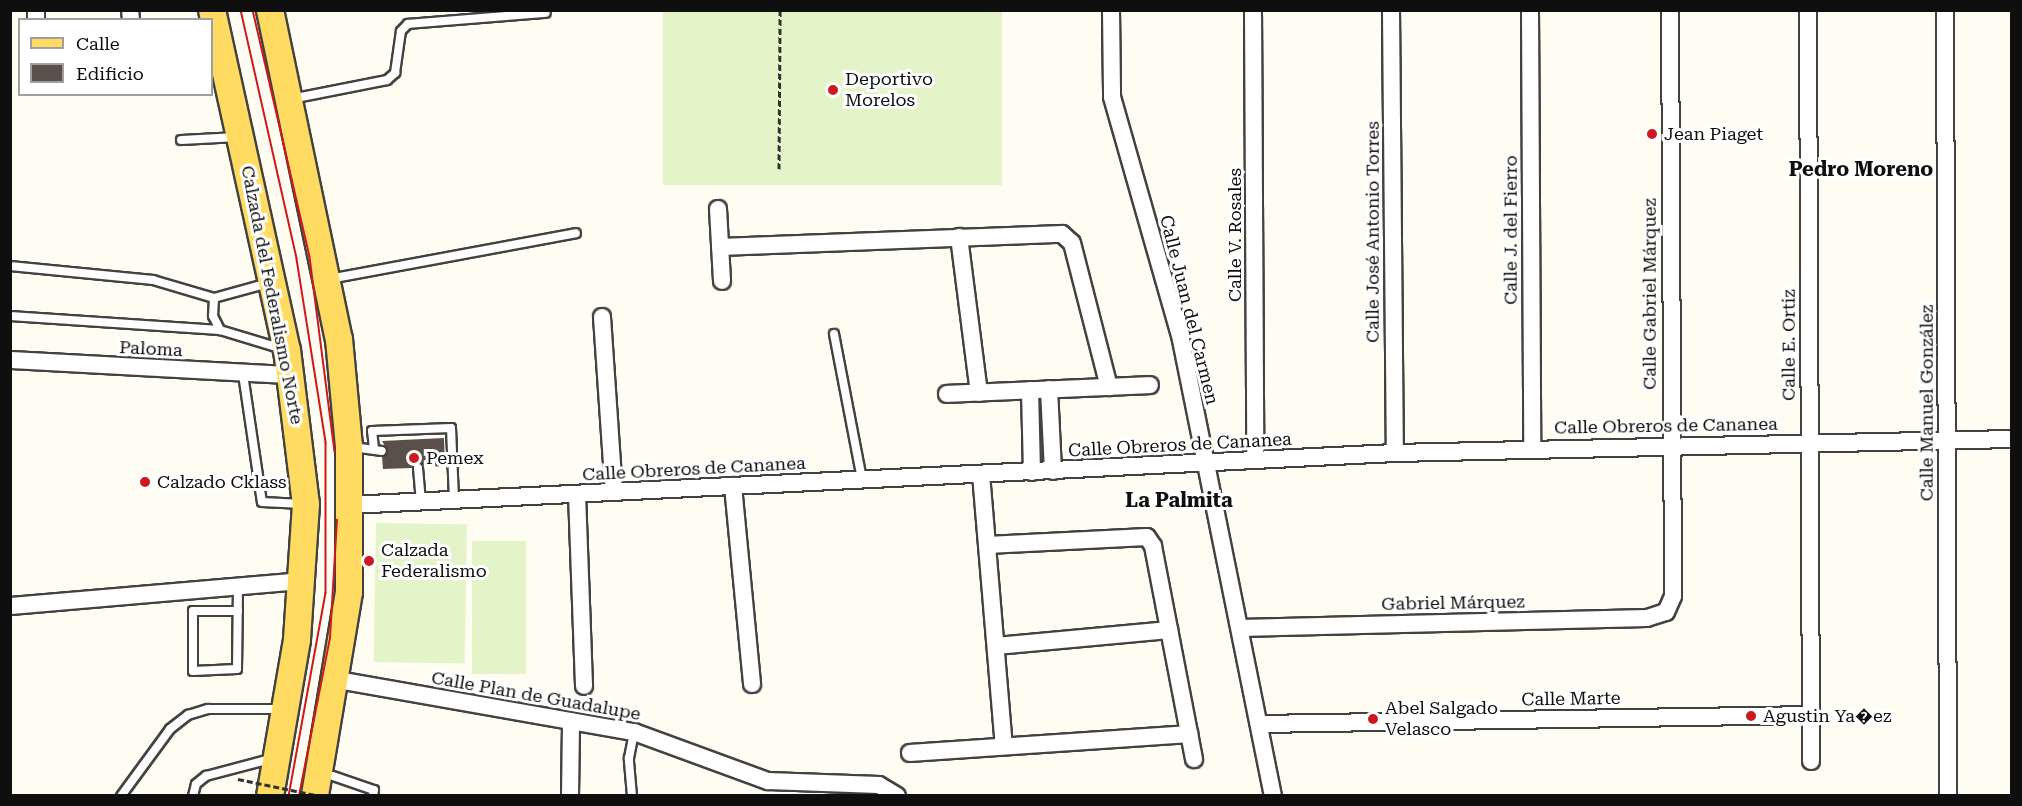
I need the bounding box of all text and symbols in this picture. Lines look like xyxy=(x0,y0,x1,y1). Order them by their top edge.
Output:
legend xyxy=(18,18,213,96)
text: Calle xyxy=(76,33,120,54)
text: Edificio xyxy=(76,63,144,84)
place label: Deportivo Morelos xyxy=(845,69,933,112)
marker: Deportivo Morelos xyxy=(826,83,840,97)
street label: Calle José Antonio Torres xyxy=(1362,121,1384,343)
place label: Jean Piaget xyxy=(1664,123,1763,145)
marker: Jean Piaget xyxy=(1645,127,1659,141)
street label: Calle J. del Fierro xyxy=(1500,155,1522,305)
district label: Pedro Moreno xyxy=(1789,157,1933,181)
street label: Calzada del Federalismo Norte xyxy=(236,164,308,426)
street label: Calle V. Rosales xyxy=(1224,168,1246,302)
street label: Calle Gabriel Márquez xyxy=(1639,198,1661,390)
street label: Calle Juan del Carmen xyxy=(1155,213,1223,407)
street label: Calle E. Ortiz xyxy=(1778,289,1800,401)
street label: Calle Manuel González xyxy=(1916,305,1938,501)
street label: Paloma xyxy=(119,337,183,361)
street label: Calle Obreros de Cananea xyxy=(1554,413,1778,439)
street label: Calle Obreros de Cananea xyxy=(1068,428,1292,462)
place label: Pemex xyxy=(426,447,484,469)
marker: Pemex xyxy=(407,451,421,465)
street label: Calle Obreros de Cananea xyxy=(582,452,806,486)
place label: Calzado Cklass xyxy=(157,471,287,493)
marker: Calzado Cklass xyxy=(138,475,152,489)
district label: La Palmita xyxy=(1125,488,1233,512)
place label: Calzada Federalismo xyxy=(381,540,487,582)
marker: Calzada Federalismo xyxy=(362,554,376,568)
street label: Gabriel Márquez xyxy=(1381,591,1525,615)
street label: Calle Plan de Guadalupe xyxy=(430,667,642,725)
street label: Calle Marte xyxy=(1521,687,1621,711)
place label: Abel Salgado Velasco xyxy=(1385,698,1498,740)
place label: Agustin Ya�ez xyxy=(1763,705,1891,727)
marker: Agustin Ya�ez xyxy=(1744,709,1758,723)
marker: Abel Salgado Velasco xyxy=(1366,712,1380,726)

